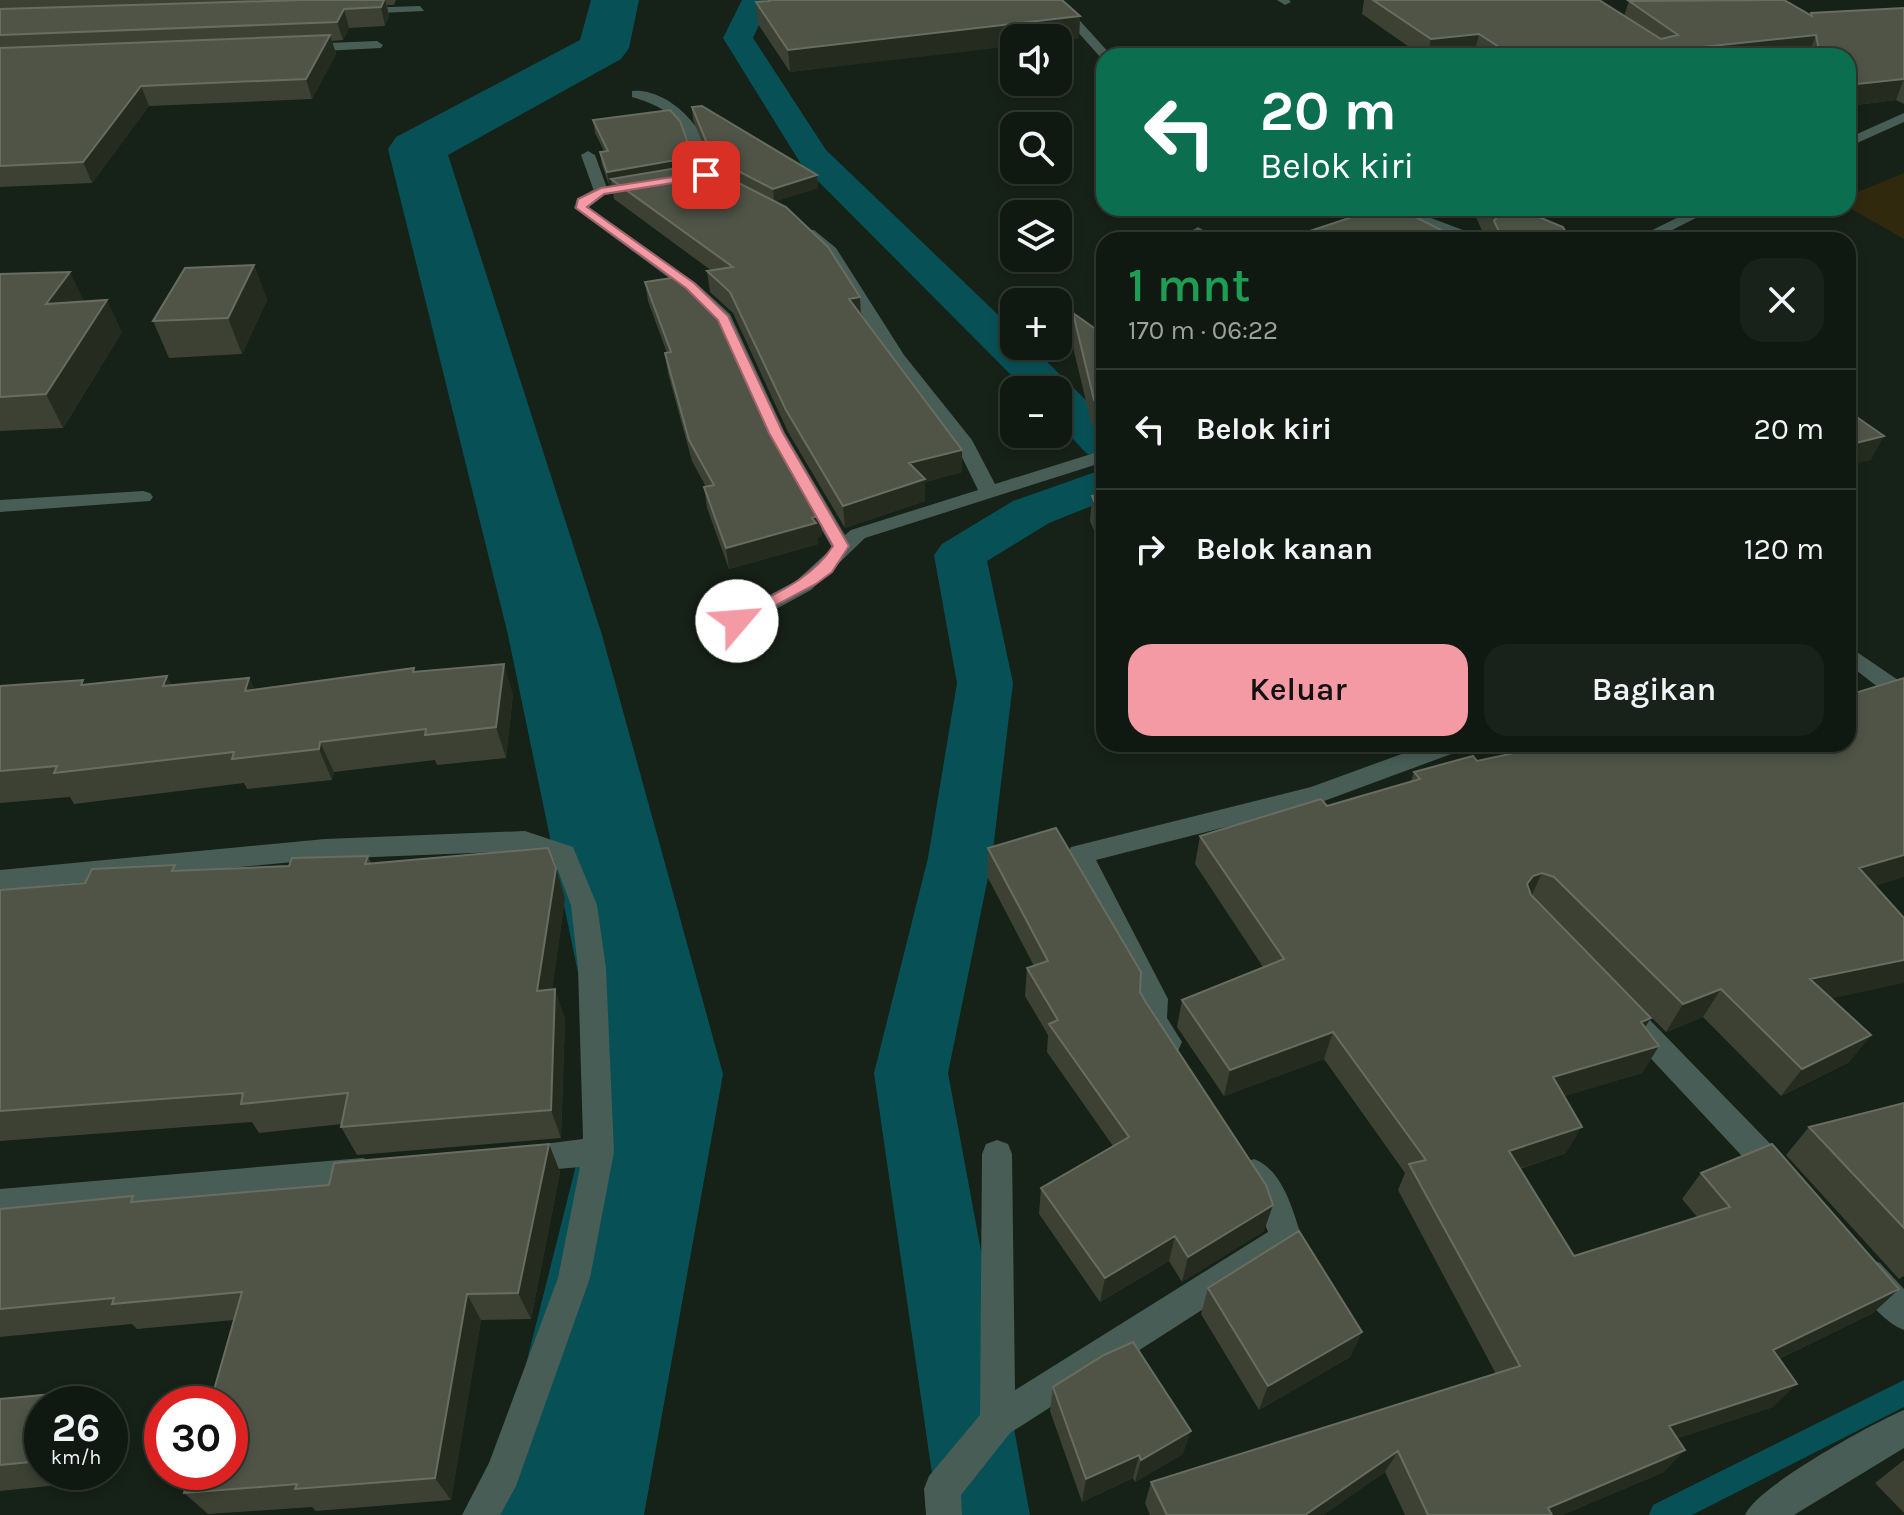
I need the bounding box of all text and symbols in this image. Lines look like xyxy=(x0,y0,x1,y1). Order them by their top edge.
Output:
map controls xyxy=(1000,24,1072,448)
button: sound xyxy=(1000,24,1072,96)
text: 20 m xyxy=(1260,78,1397,143)
icon: left xyxy=(1128,80,1232,184)
button: search xyxy=(1000,112,1072,184)
pin xyxy=(672,141,740,209)
text: Belok kiri xyxy=(1260,145,1414,187)
icon: arrive xyxy=(684,153,728,197)
button: layers xyxy=(1000,200,1072,272)
text: 1 mnt xyxy=(1128,257,1250,313)
button: close xyxy=(1740,258,1824,342)
button: + xyxy=(1000,288,1072,360)
text: 170 m · 06:22 xyxy=(1128,315,1278,346)
button: − xyxy=(1000,376,1072,448)
icon: left xyxy=(1128,407,1172,451)
text: Belok kiri xyxy=(1196,411,1332,447)
text: 20 m xyxy=(1754,411,1824,447)
icon: right xyxy=(1128,527,1172,571)
text: Belok kanan xyxy=(1196,531,1373,567)
text: 120 m xyxy=(1744,531,1824,567)
position arrow xyxy=(695,579,779,663)
button: Keluar xyxy=(1128,644,1468,736)
button: Bagikan xyxy=(1484,644,1824,736)
speed limit sign: 30 xyxy=(144,1386,248,1490)
text: 26 xyxy=(52,1404,100,1451)
text: km/h xyxy=(51,1446,101,1469)

